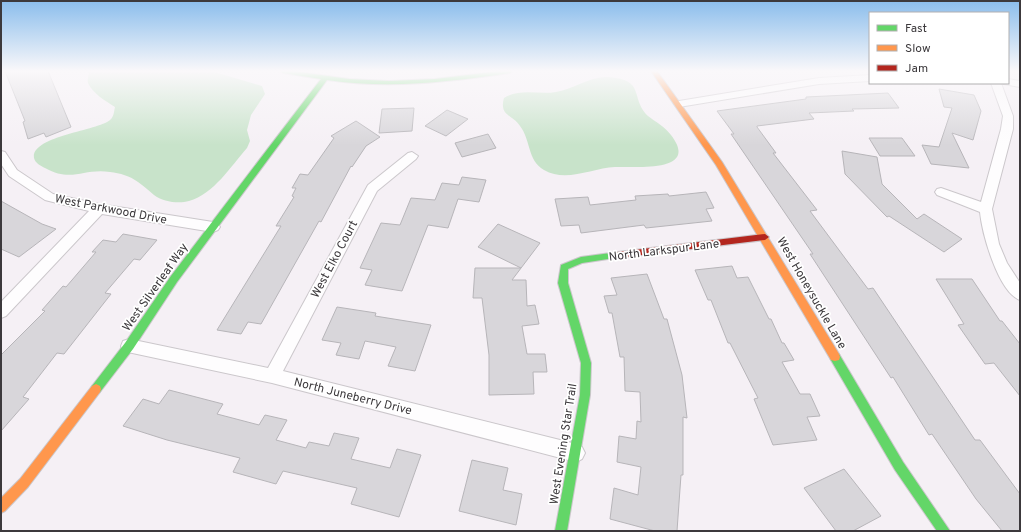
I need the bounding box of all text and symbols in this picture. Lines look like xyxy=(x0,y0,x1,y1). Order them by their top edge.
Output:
legend xyxy=(869,12,1009,84)
text: Fast xyxy=(905,21,927,37)
text: Slow xyxy=(905,41,931,57)
text: Jam xyxy=(905,61,928,77)
street label: West Parkwood Drive xyxy=(53,191,168,229)
street label: West Elko Court xyxy=(308,218,362,301)
street label: West Honeysuckle Lane xyxy=(772,235,850,352)
street label: North Larkspur Lane xyxy=(608,236,720,266)
street label: West Silverleaf Way xyxy=(119,240,192,335)
street label: North Juneberry Drive xyxy=(292,375,413,419)
street label: West Evening Star Trail xyxy=(547,382,581,506)

